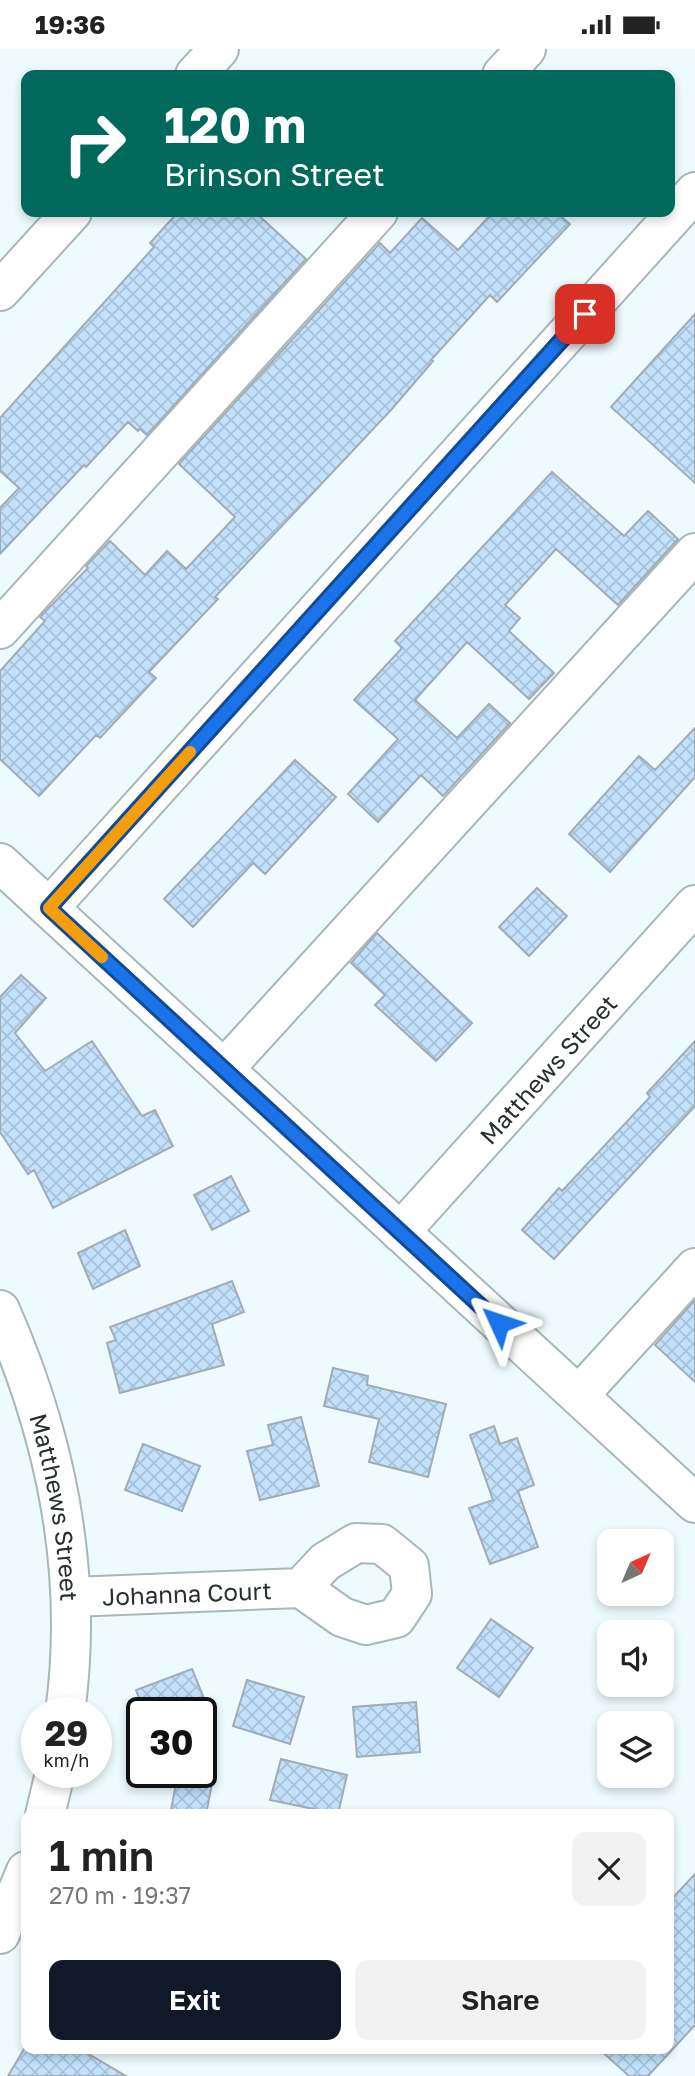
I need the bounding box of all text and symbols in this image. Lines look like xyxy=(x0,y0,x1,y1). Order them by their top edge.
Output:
text: 19:36 xyxy=(35,9,106,40)
text: 120 m xyxy=(164,95,306,154)
icon: right xyxy=(49,98,140,189)
text: Brinson Street xyxy=(164,155,385,193)
pin xyxy=(555,284,615,344)
icon: arrive xyxy=(566,295,604,333)
street label: Matthews Street xyxy=(473,988,622,1149)
position arrow xyxy=(462,1286,536,1360)
street label: Matthews Street xyxy=(25,1410,85,1602)
north arrow xyxy=(597,1529,674,1607)
map controls xyxy=(597,1529,674,1788)
street label: Johanna Court xyxy=(101,1575,272,1610)
button: sound xyxy=(597,1620,674,1697)
speed limit sign: 30 xyxy=(126,1697,217,1788)
button: layers xyxy=(597,1711,674,1788)
text: 29 xyxy=(45,1712,88,1754)
text: km/h xyxy=(44,1749,89,1771)
text: 1 min xyxy=(49,1830,154,1880)
button: close xyxy=(572,1832,646,1906)
text: 270 m · 19:37 xyxy=(49,1881,191,1909)
button: Exit xyxy=(49,1960,341,2040)
button: Share xyxy=(355,1960,646,2040)

